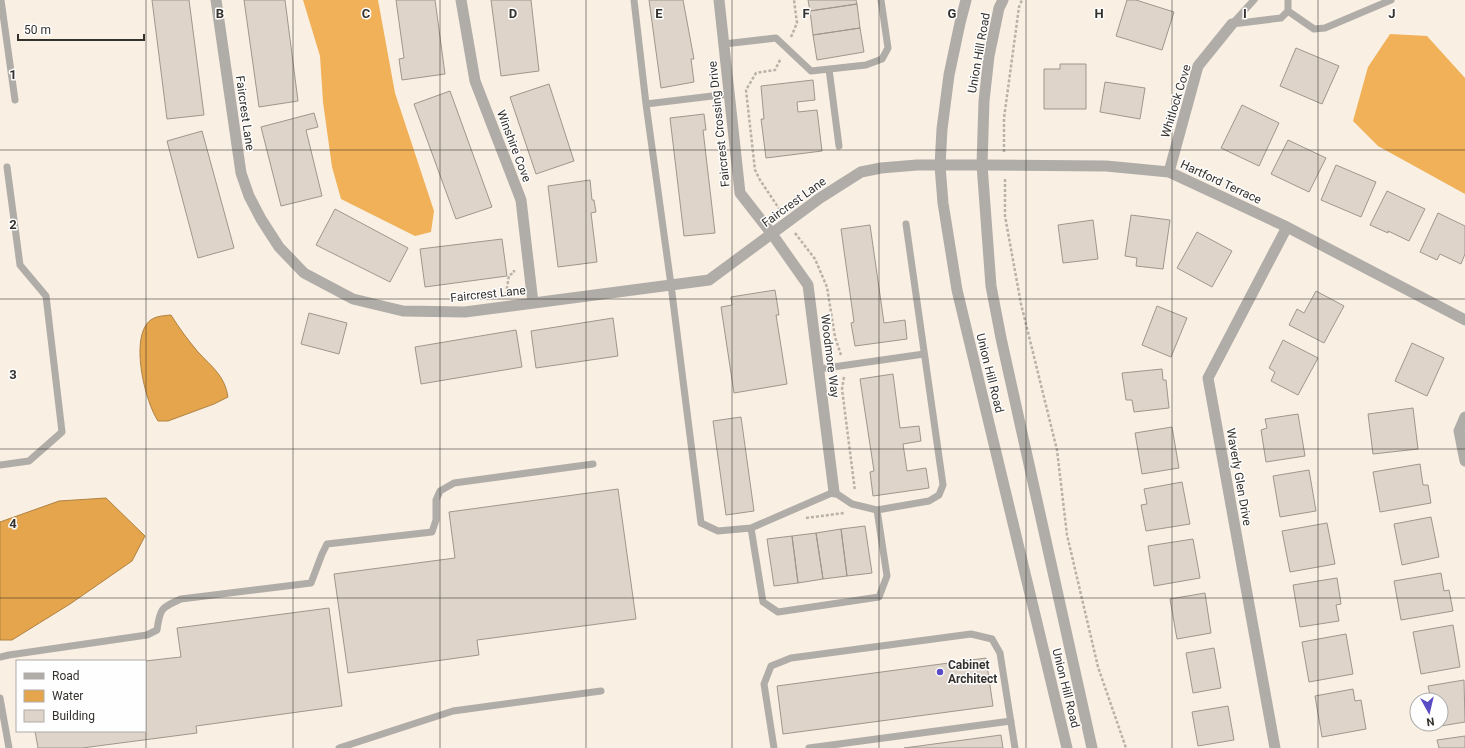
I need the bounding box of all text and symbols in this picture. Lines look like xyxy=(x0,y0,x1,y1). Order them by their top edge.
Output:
text: B xyxy=(216,6,224,21)
text: C xyxy=(362,6,371,21)
text: D xyxy=(509,6,517,21)
text: E xyxy=(655,6,663,21)
text: F xyxy=(802,6,810,21)
text: G xyxy=(948,6,957,21)
text: H xyxy=(1094,6,1104,21)
text: I xyxy=(1243,6,1247,21)
text: J xyxy=(1388,6,1396,21)
street label: Union Hill Road xyxy=(965,12,993,94)
scale bar xyxy=(18,16,144,42)
text: 50 m xyxy=(24,23,51,37)
street label: Faircrest Crossing Drive xyxy=(705,60,733,188)
street label: Whitlock Cove xyxy=(1158,63,1194,139)
text: 1 xyxy=(9,67,17,82)
street label: Faircrest Lane xyxy=(233,75,257,151)
street label: Winshire Cove xyxy=(494,108,534,184)
street label: Hartford Terrace xyxy=(1178,157,1264,207)
street label: Faircrest Lane xyxy=(759,174,829,230)
text: 2 xyxy=(9,217,17,232)
street label: Faircrest Lane xyxy=(450,283,526,305)
street label: Woodmore Way xyxy=(818,313,842,399)
street label: Union Hill Road xyxy=(973,332,1007,414)
text: 3 xyxy=(9,367,17,382)
street label: Waverly Glen Drive xyxy=(1224,427,1254,527)
text: 4 xyxy=(9,516,17,531)
street label: Union Hill Road xyxy=(1049,647,1083,729)
place label: Cabinet Architect xyxy=(948,658,997,686)
legend xyxy=(16,660,146,732)
marker: Cabinet Architect xyxy=(935,667,945,677)
text: Road xyxy=(52,669,80,683)
text: Water xyxy=(52,689,83,703)
north arrow xyxy=(1409,692,1449,732)
text: Building xyxy=(52,709,95,723)
text: N xyxy=(1425,714,1435,728)

